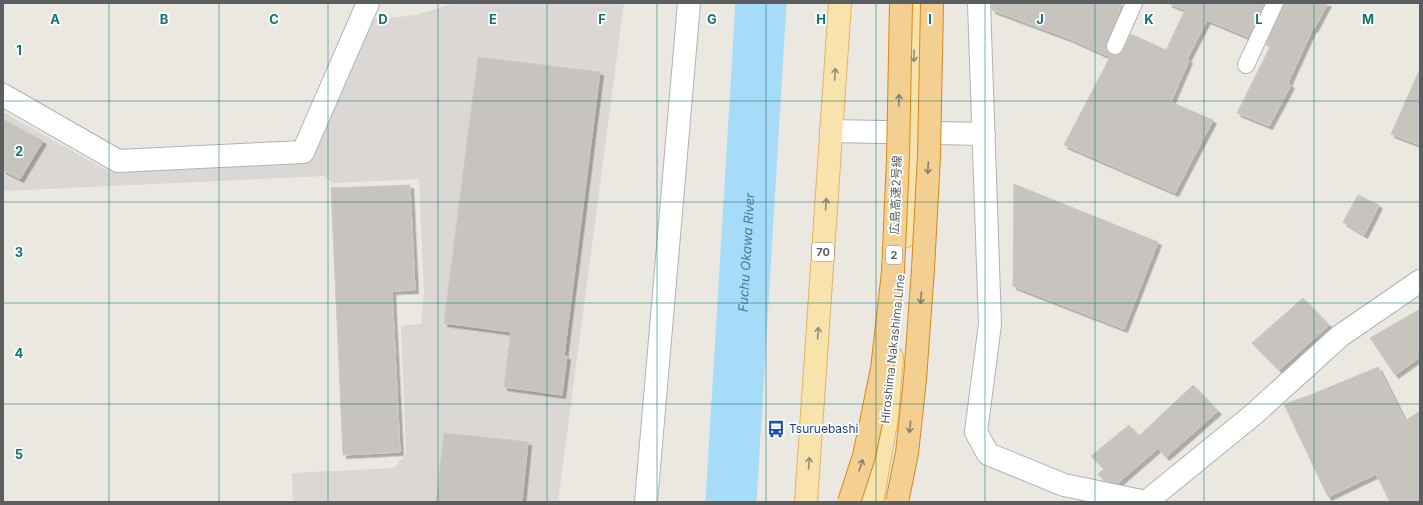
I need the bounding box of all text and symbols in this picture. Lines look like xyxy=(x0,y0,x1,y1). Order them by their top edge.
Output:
text: A xyxy=(50,11,60,27)
text: B xyxy=(160,11,169,27)
text: C xyxy=(269,11,279,27)
text: D xyxy=(378,11,388,27)
text: E xyxy=(489,11,497,27)
text: F xyxy=(598,11,606,27)
text: G xyxy=(707,11,717,27)
text: H xyxy=(816,11,826,27)
text: I xyxy=(928,11,932,27)
text: J xyxy=(1036,11,1044,27)
text: K xyxy=(1144,11,1154,27)
text: L xyxy=(1255,11,1263,27)
text: M xyxy=(1362,11,1374,27)
text: 1 xyxy=(16,42,22,58)
one-way arrow xyxy=(910,49,918,62)
one-way arrow xyxy=(832,68,839,81)
one-way arrow xyxy=(895,94,903,107)
text: 2 xyxy=(15,143,23,159)
street label: 広島高速2号線 xyxy=(887,155,904,235)
one-way arrow xyxy=(924,161,932,174)
water label: Fuchu Okawa River xyxy=(734,191,758,312)
one-way arrow xyxy=(823,198,830,211)
road number: 70 xyxy=(812,243,834,261)
text: 3 xyxy=(15,244,23,260)
road number: 2 xyxy=(886,246,902,264)
street label: Hiroshima Nakashima Line xyxy=(877,274,908,424)
one-way arrow xyxy=(917,291,924,304)
one-way arrow xyxy=(814,327,821,340)
text: 4 xyxy=(15,345,24,361)
bus stop icon: Tsuruebashi xyxy=(766,419,786,439)
one-way arrow xyxy=(906,420,913,433)
place label: Tsuruebashi xyxy=(789,421,859,436)
text: 5 xyxy=(15,446,23,462)
one-way arrow xyxy=(805,457,813,470)
one-way arrow xyxy=(858,459,865,472)

